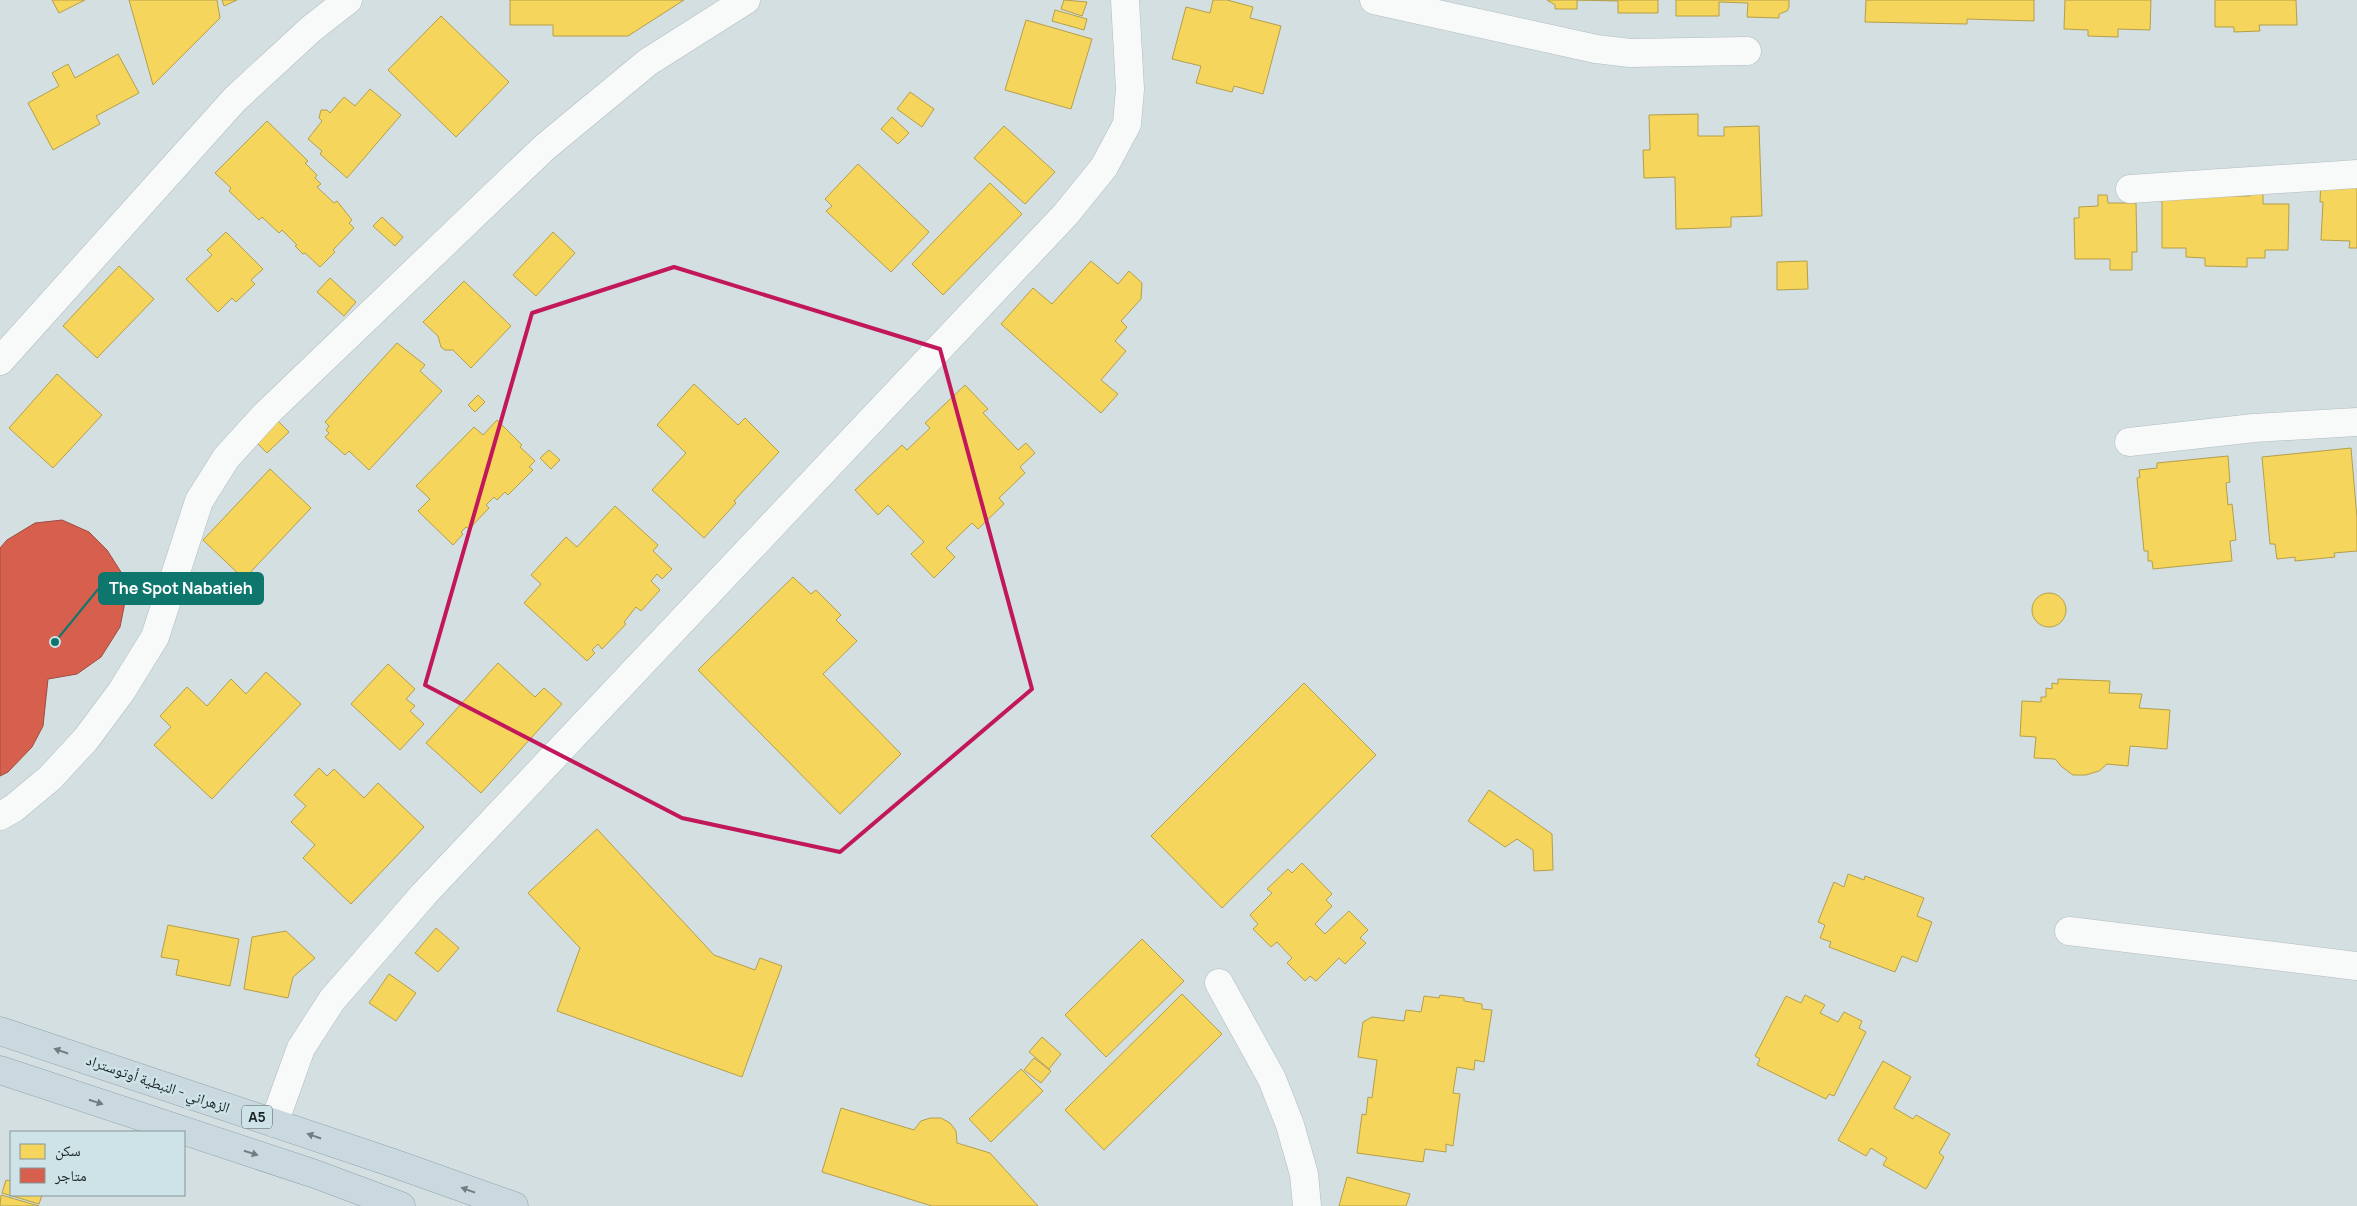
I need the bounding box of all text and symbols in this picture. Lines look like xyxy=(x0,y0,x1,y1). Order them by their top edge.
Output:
callout: The Spot Nabatieh xyxy=(99,573,263,604)
text: The Spot Nabatieh xyxy=(109,577,253,599)
one-way arrow xyxy=(53,1047,68,1055)
street label: الزهراني - النبطية أوتوستراد xyxy=(83,1049,233,1120)
one-way arrow xyxy=(89,1098,104,1106)
road number: A5 xyxy=(242,1106,272,1128)
legend xyxy=(10,1131,185,1196)
one-way arrow xyxy=(307,1132,322,1140)
text: سكن xyxy=(55,1140,81,1161)
one-way arrow xyxy=(243,1150,258,1157)
text: متاجر xyxy=(54,1165,87,1186)
one-way arrow xyxy=(460,1186,475,1194)

